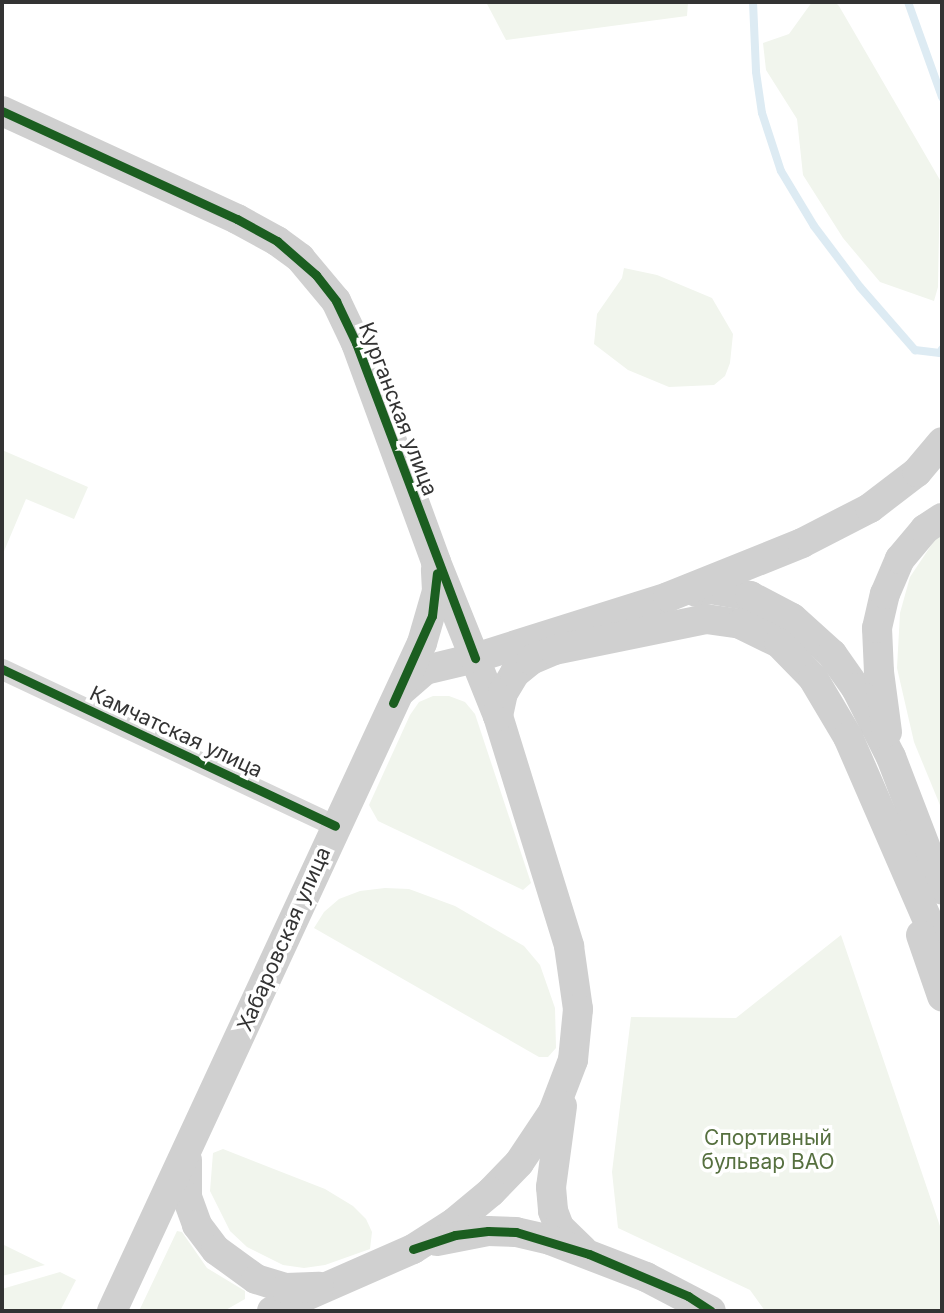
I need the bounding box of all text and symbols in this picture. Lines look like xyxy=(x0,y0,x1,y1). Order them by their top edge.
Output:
street label: Курганская улица xyxy=(353,319,443,499)
street label: Камчатская улица xyxy=(86,681,266,783)
street label: Хабаровская улица xyxy=(232,843,336,1035)
park label: Спортивный бульвар ВАО xyxy=(701,1125,835,1175)

